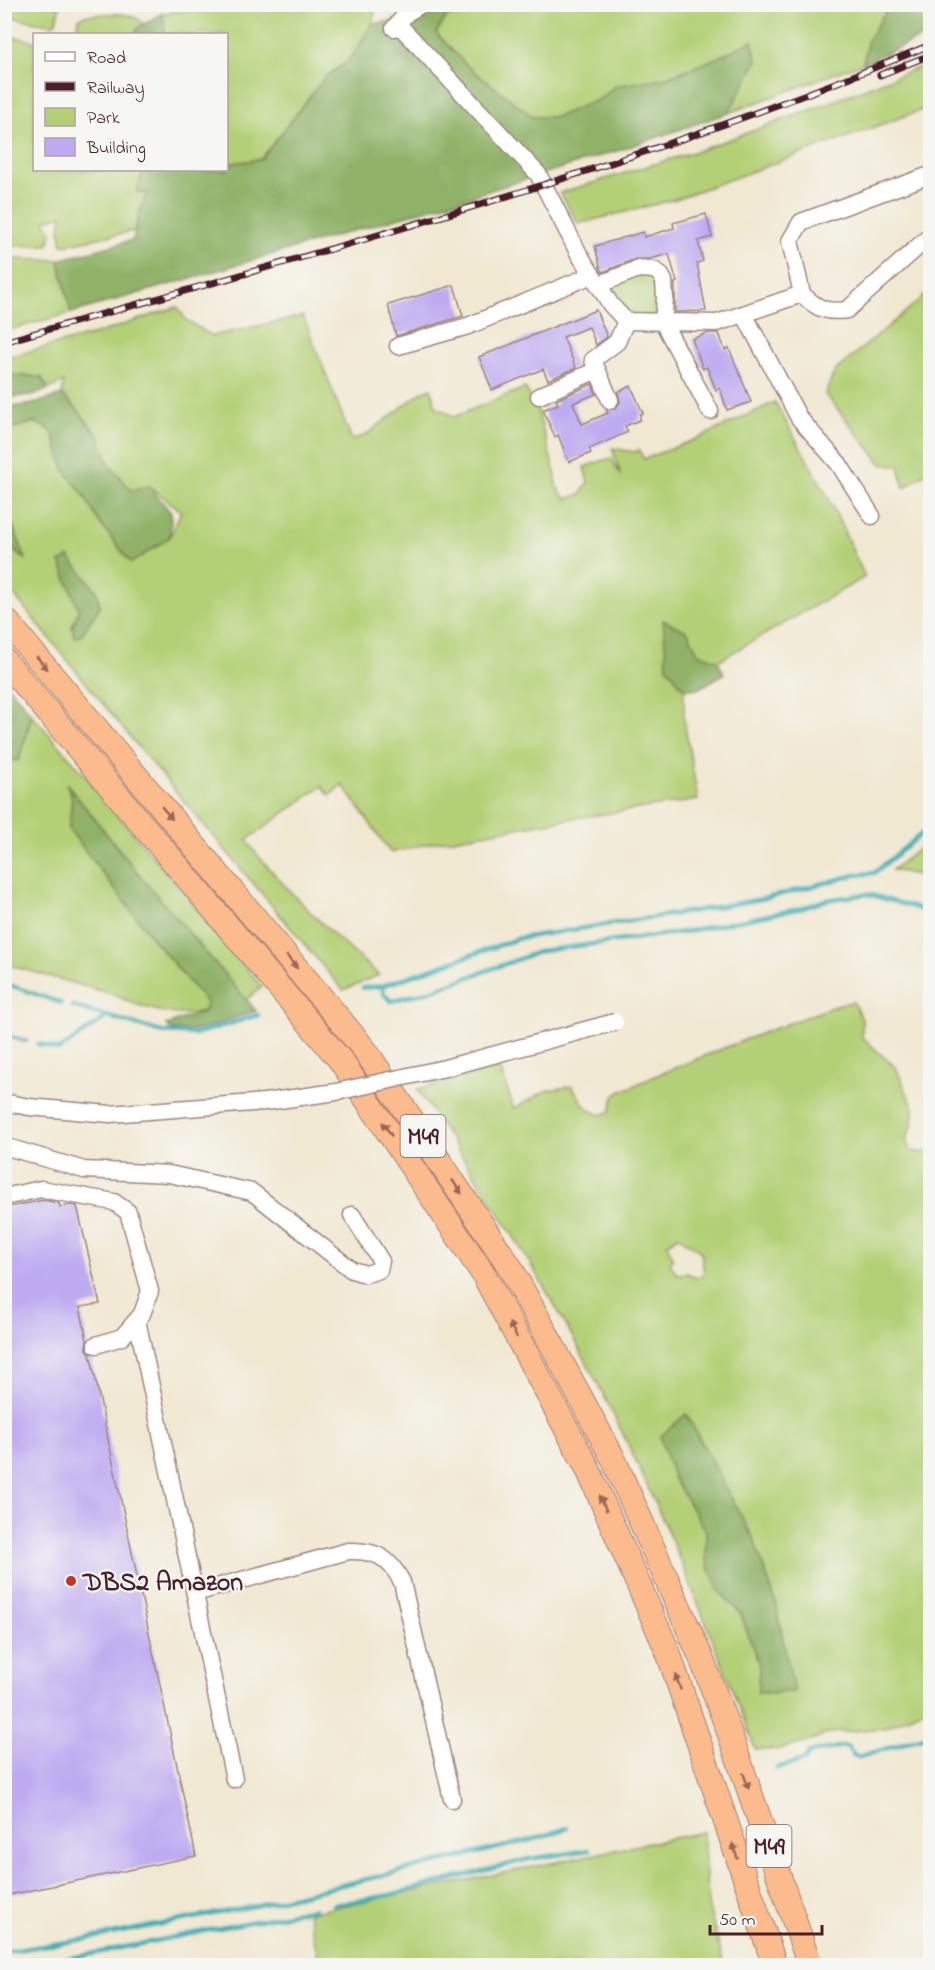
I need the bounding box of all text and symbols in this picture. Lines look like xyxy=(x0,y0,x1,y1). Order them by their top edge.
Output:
legend xyxy=(33,33,228,171)
text: Road xyxy=(87,46,126,72)
text: Railway xyxy=(87,76,144,102)
text: Park xyxy=(87,106,120,132)
text: Building xyxy=(86,136,146,163)
one-way arrow xyxy=(35,655,48,670)
one-way arrow xyxy=(160,805,173,820)
one-way arrow xyxy=(286,954,299,970)
road number: M49 xyxy=(400,1115,446,1157)
one-way arrow xyxy=(381,1121,392,1138)
one-way arrow xyxy=(451,1179,462,1195)
one-way arrow xyxy=(508,1321,518,1338)
one-way arrow xyxy=(598,1494,607,1511)
place label: DBS2 Amazon xyxy=(82,1565,243,1603)
marker: DBS2 Amazon xyxy=(64,1574,78,1588)
one-way arrow xyxy=(673,1673,682,1691)
one-way arrow xyxy=(742,1772,752,1790)
road number: M49 xyxy=(746,1825,792,1867)
one-way arrow xyxy=(730,1841,740,1859)
scale bar xyxy=(710,1898,822,1936)
text: 50 m xyxy=(719,1908,756,1934)

